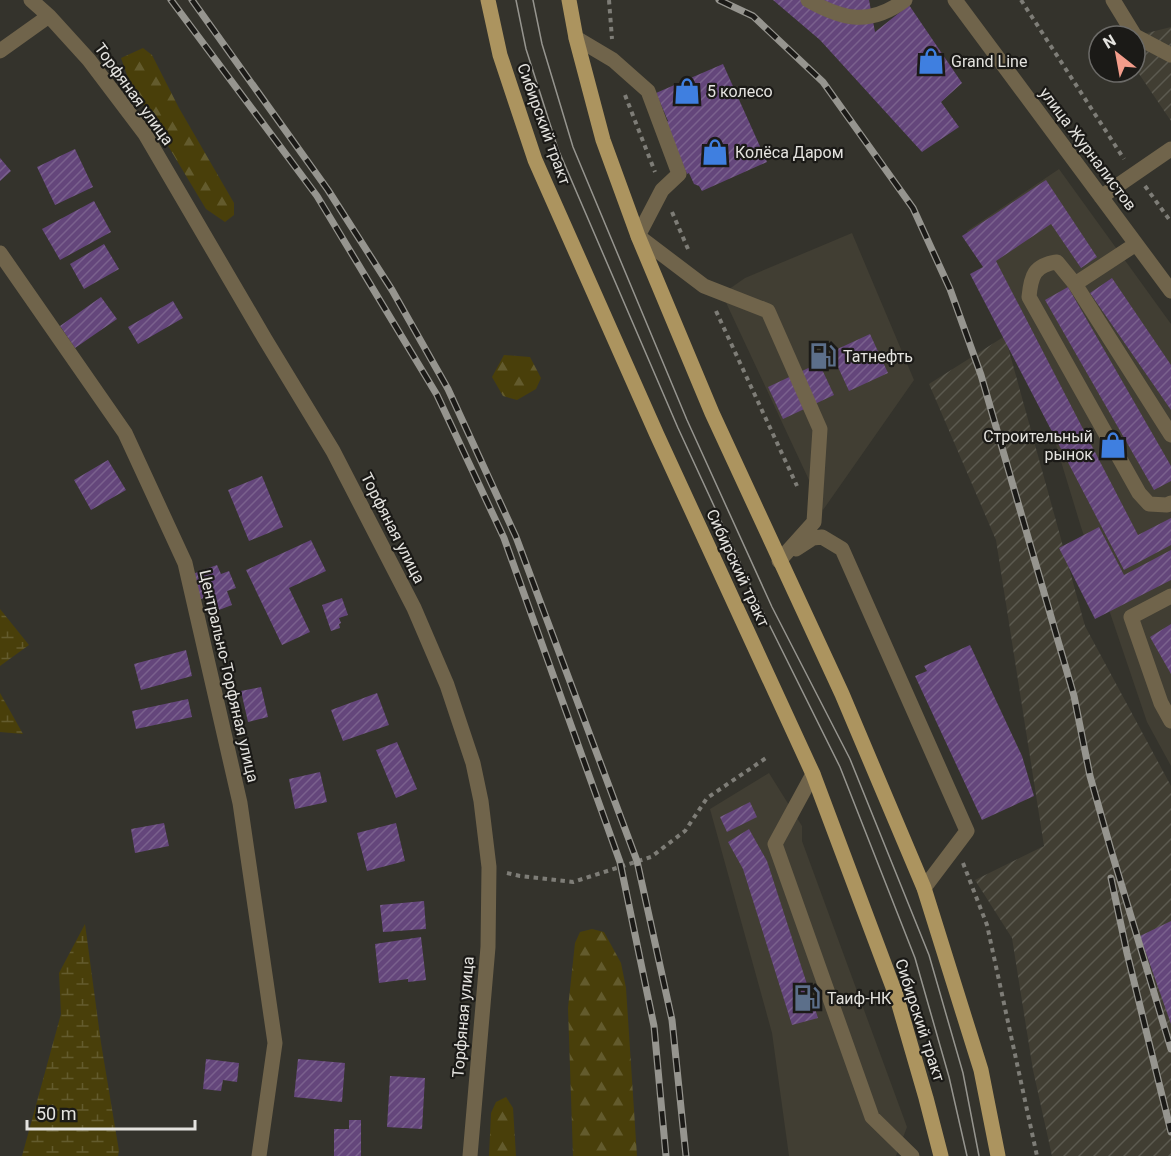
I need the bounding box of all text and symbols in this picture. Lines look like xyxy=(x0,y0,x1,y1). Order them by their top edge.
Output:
north arrow xyxy=(1087,24,1147,84)
text: N xyxy=(1100,31,1119,53)
street label: Торфяная улица xyxy=(90,39,178,149)
shop icon: Grand Line xyxy=(916,46,946,76)
place label: Grand Line xyxy=(951,52,1027,71)
street label: Сибирский тракт xyxy=(513,61,575,188)
shop icon: 5 колесо xyxy=(672,76,702,106)
place label: 5 колесо xyxy=(707,82,773,101)
street label: улица Журналистов xyxy=(1036,84,1140,214)
shop icon: Колёса Даром xyxy=(700,137,730,167)
place label: Колёса Даром xyxy=(735,143,844,162)
fuel station icon: Татнефть xyxy=(808,341,838,371)
place label: Татнефть xyxy=(843,347,913,366)
place label: Строительный рынок xyxy=(983,427,1093,464)
shop icon: Строительный рынок xyxy=(1098,430,1128,460)
street label: Торфяная улица xyxy=(357,469,429,587)
street label: Сибирский тракт xyxy=(702,506,774,630)
street label: Центрально-Торфяная улица xyxy=(195,568,263,784)
street label: Торфяная улица xyxy=(448,955,478,1079)
street label: Сибирский тракт xyxy=(891,956,949,1084)
fuel station icon: Таиф-НК xyxy=(792,983,822,1013)
place label: Таиф-НК xyxy=(827,989,892,1008)
scale bar xyxy=(27,1093,195,1131)
text: 50 m xyxy=(36,1103,76,1124)

